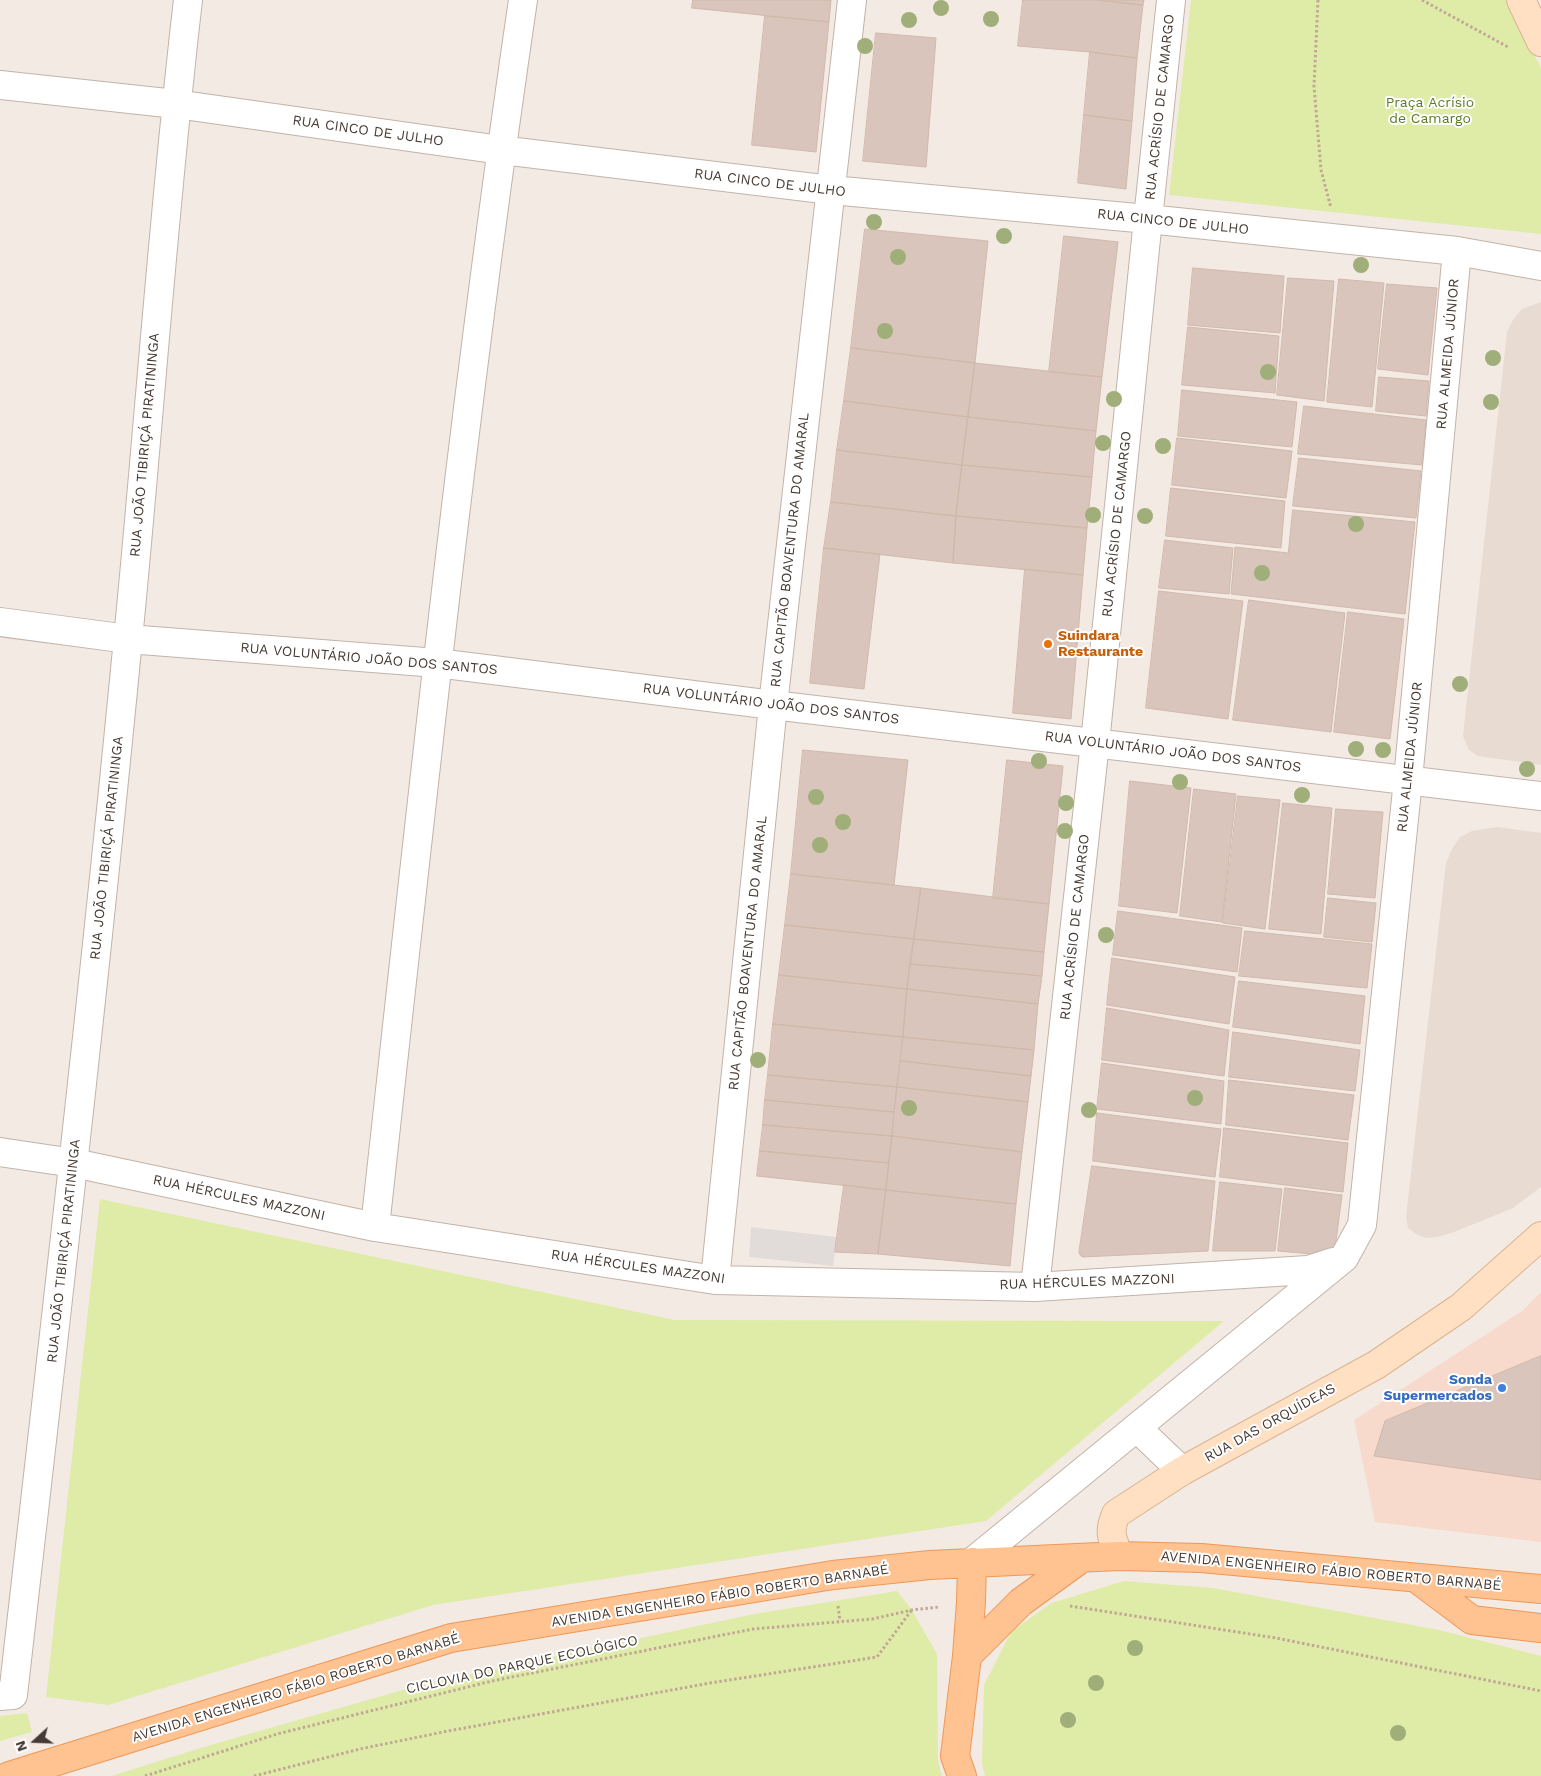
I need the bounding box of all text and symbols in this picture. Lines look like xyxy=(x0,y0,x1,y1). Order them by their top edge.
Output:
street label: RUA ACRÍSIO DE CAMARGO xyxy=(1142,13,1178,201)
park label: Praça Acrísio de Camargo xyxy=(1386,95,1474,128)
street label: RUA CINCO DE JULHO xyxy=(291,112,445,150)
street label: RUA CINCO DE JULHO xyxy=(693,165,847,201)
street label: RUA CINCO DE JULHO xyxy=(1096,206,1250,238)
street label: RUA ALMEIDA JÚNIOR xyxy=(1433,278,1463,430)
street label: RUA JOÃO TIBIRIÇÁ PIRATININGA xyxy=(127,332,163,558)
street label: RUA CAPITÃO BOAVENTURA DO AMARAL xyxy=(767,412,813,688)
street label: RUA ACRÍSIO DE CAMARGO xyxy=(1099,430,1135,618)
place label: Suindara Restaurante xyxy=(1058,628,1143,660)
marker: Suindara Restaurante xyxy=(1042,638,1054,650)
street label: RUA VOLUNTÁRIO JOÃO DOS SANTOS xyxy=(240,639,498,679)
street label: RUA VOLUNTÁRIO JOÃO DOS SANTOS xyxy=(642,680,900,728)
street label: RUA ALMEIDA JÚNIOR xyxy=(1394,681,1426,833)
street label: RUA VOLUNTÁRIO JOÃO DOS SANTOS xyxy=(1044,728,1302,776)
street label: RUA JOÃO TIBIRIÇÁ PIRATININGA xyxy=(87,735,127,961)
street label: RUA CAPITÃO BOAVENTURA DO AMARAL xyxy=(725,815,771,1091)
street label: RUA ACRÍSIO DE CAMARGO xyxy=(1057,833,1093,1021)
street label: RUA JOÃO TIBIRIÇÁ PIRATININGA xyxy=(44,1138,84,1364)
street label: RUA HÉRCULES MAZZONI xyxy=(151,1172,327,1224)
street label: RUA HÉRCULES MAZZONI xyxy=(550,1246,726,1288)
street label: RUA HÉRCULES MAZZONI xyxy=(999,1271,1175,1293)
place label: Sonda Supermercados xyxy=(1384,1372,1492,1404)
street label: RUA DAS ORQUÍDEAS xyxy=(1202,1380,1338,1466)
marker: Sonda Supermercados xyxy=(1496,1382,1508,1394)
street label: AVENIDA ENGENHEIRO FÁBIO ROBERTO BARNABÉ xyxy=(1160,1548,1502,1594)
street label: AVENIDA ENGENHEIRO FÁBIO ROBERTO BARNABÉ xyxy=(550,1561,890,1631)
street label: AVENIDA ENGENHEIRO FÁBIO ROBERTO BARNABÉ xyxy=(130,1630,462,1746)
street label: CICLOVIA DO PARQUE ECOLÓGICO xyxy=(405,1632,639,1698)
north arrow xyxy=(10,1716,60,1766)
text: N xyxy=(12,1739,30,1754)

